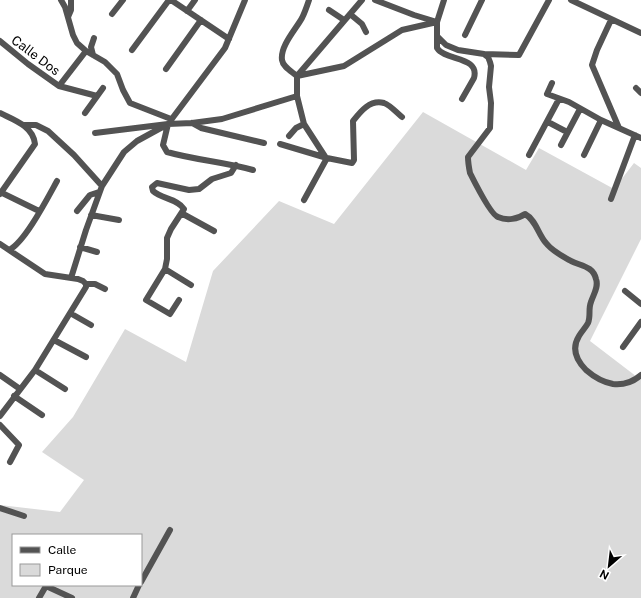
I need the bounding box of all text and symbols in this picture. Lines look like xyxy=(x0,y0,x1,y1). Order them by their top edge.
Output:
street label: Calle Dos xyxy=(9,32,63,78)
legend xyxy=(12,534,142,586)
text: Calle xyxy=(48,543,77,557)
north arrow xyxy=(589,546,629,586)
text: Parque xyxy=(48,563,88,577)
text: N xyxy=(598,568,611,582)

